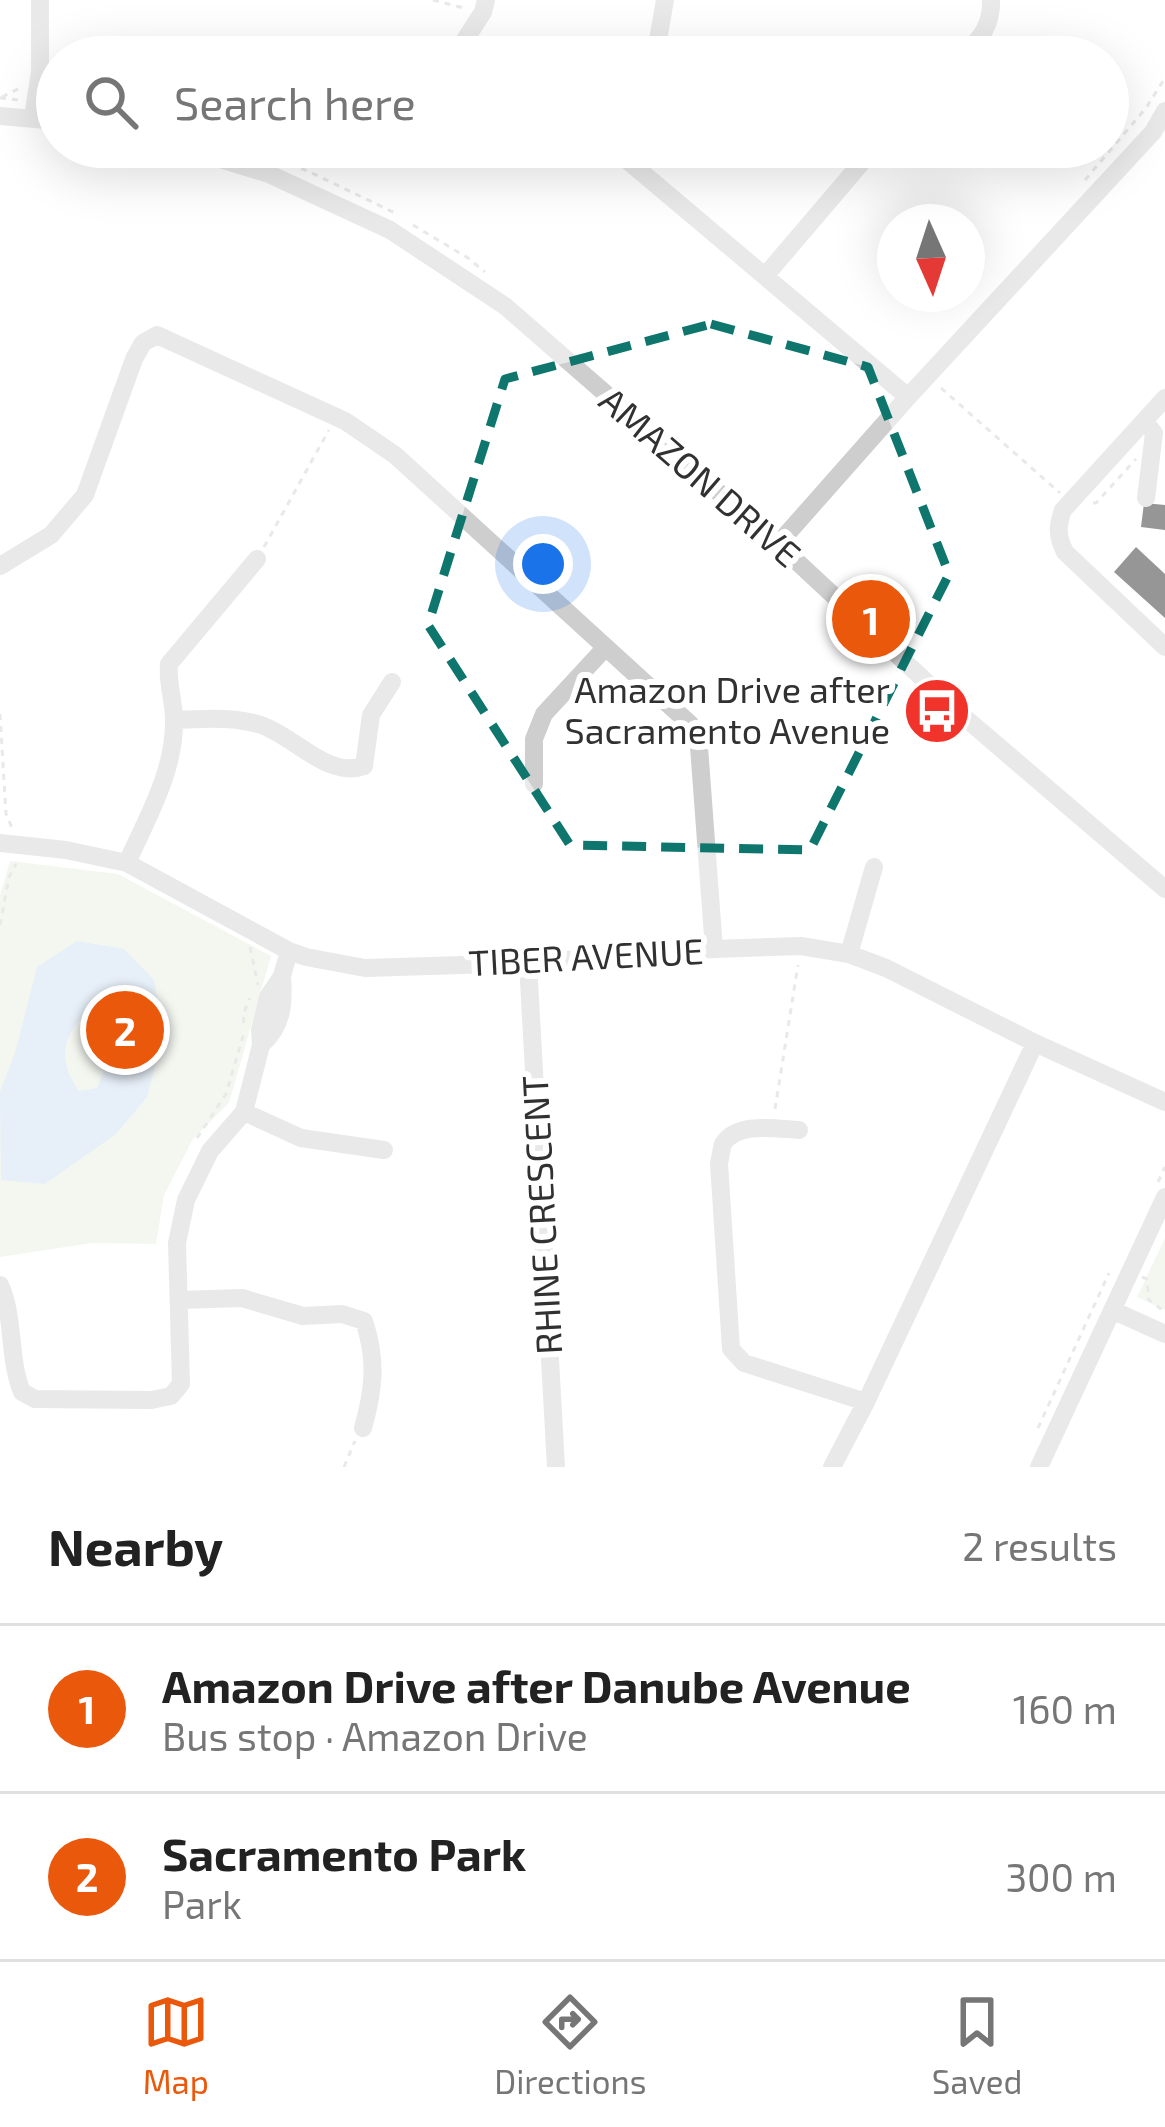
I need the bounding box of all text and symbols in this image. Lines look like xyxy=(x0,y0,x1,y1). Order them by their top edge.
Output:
search box xyxy=(36,36,1129,168)
icon: search xyxy=(78,69,144,135)
text: Search here xyxy=(174,75,416,129)
north arrow xyxy=(877,204,985,312)
street label: AMAZON DRIVE xyxy=(592,377,810,575)
your location xyxy=(513,534,573,594)
pin: 1 xyxy=(832,574,910,664)
place label: Amazon Drive after Sacramento Avenue xyxy=(564,667,890,751)
bus stop icon: Amazon Drive after Sacramento Avenue xyxy=(902,676,972,746)
street label: TIBER AVENUE xyxy=(467,928,704,983)
pin: 2 xyxy=(86,985,164,1075)
street label: RHINE CRESCENT xyxy=(512,1074,569,1356)
text: Nearby xyxy=(48,1515,223,1576)
text: 2 results xyxy=(962,1522,1117,1569)
text: Amazon Drive after Danube Avenue xyxy=(162,1658,911,1712)
text: 1 xyxy=(79,1685,95,1732)
text: 160 m xyxy=(1013,1685,1117,1732)
text: Bus stop · Amazon Drive xyxy=(162,1712,588,1759)
text: Sacramento Park xyxy=(162,1826,526,1880)
text: 2 xyxy=(76,1853,98,1900)
text: 300 m xyxy=(1005,1853,1117,1900)
text: Park xyxy=(162,1880,242,1927)
tab: Map xyxy=(143,1989,209,2101)
tab: Directions xyxy=(494,1989,646,2101)
tab: Saved xyxy=(932,1989,1022,2101)

